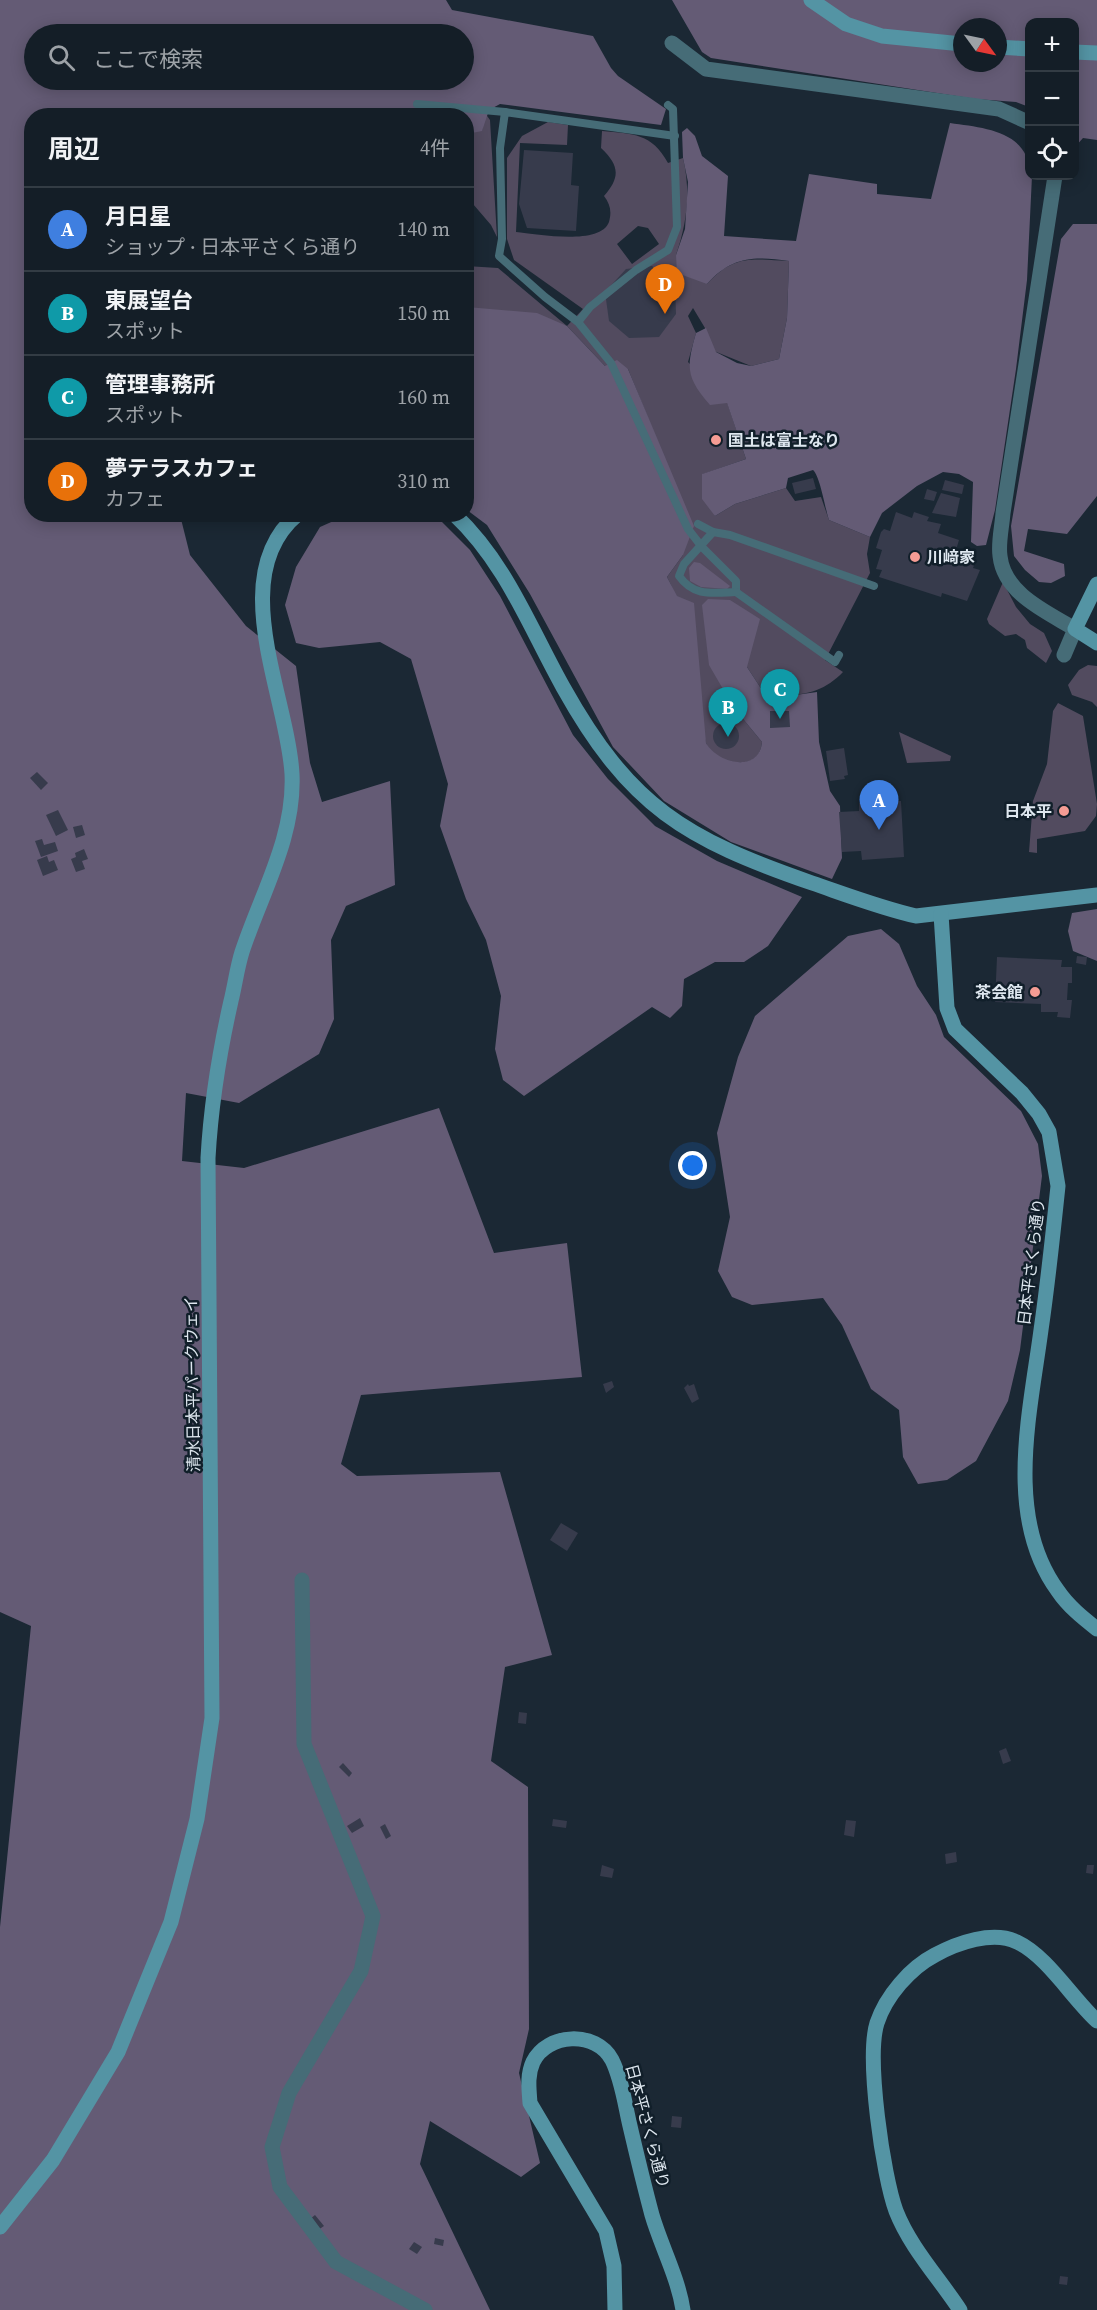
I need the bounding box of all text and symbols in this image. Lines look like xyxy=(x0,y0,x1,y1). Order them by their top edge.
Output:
north arrow xyxy=(953,18,1007,72)
map controls xyxy=(1025,18,1079,180)
button: + xyxy=(1025,18,1079,72)
search box xyxy=(24,24,474,90)
icon: search xyxy=(45,41,78,74)
text: ここで検索 xyxy=(93,44,203,74)
button: − xyxy=(1025,72,1079,126)
button: locate xyxy=(1025,126,1079,180)
text: 周辺 xyxy=(48,131,100,167)
text: 4件 xyxy=(420,134,450,162)
text: 月日星 xyxy=(105,201,171,231)
text: A xyxy=(61,215,74,243)
text: 140 m xyxy=(397,215,450,243)
text: ショップ · 日本平さくら通り xyxy=(105,233,360,261)
pin: D xyxy=(646,264,684,314)
text: 東展望台 xyxy=(105,285,193,315)
text: B xyxy=(61,299,74,327)
text: 150 m xyxy=(397,299,450,327)
text: スポット xyxy=(105,317,185,345)
text: 管理事務所 xyxy=(105,369,215,399)
text: C xyxy=(61,383,74,411)
text: 160 m xyxy=(397,383,450,411)
text: スポット xyxy=(105,401,185,429)
place label: 国土は富士なり xyxy=(728,429,840,451)
marker: 国土は富士なり xyxy=(709,433,723,447)
text: 夢テラスカフェ xyxy=(105,453,259,483)
text: D xyxy=(60,467,75,495)
text: 310 m xyxy=(397,467,450,495)
text: カフェ xyxy=(105,485,165,513)
place label: 川﨑家 xyxy=(927,546,975,568)
marker: 川﨑家 xyxy=(908,550,922,564)
pin: C xyxy=(760,670,800,719)
pin: B xyxy=(708,688,748,737)
pin: A xyxy=(860,780,898,830)
place label: 日本平 xyxy=(1004,800,1052,822)
marker: 日本平 xyxy=(1057,804,1071,818)
place label: 茶会館 xyxy=(975,981,1023,1003)
marker: 茶会館 xyxy=(1028,985,1042,999)
your location xyxy=(678,1151,707,1180)
street label: 日本平さくら通り xyxy=(1012,1197,1050,1327)
street label: 清水日本平パークウェイ xyxy=(179,1296,205,1472)
street label: 日本平さくら通り xyxy=(621,2061,675,2191)

